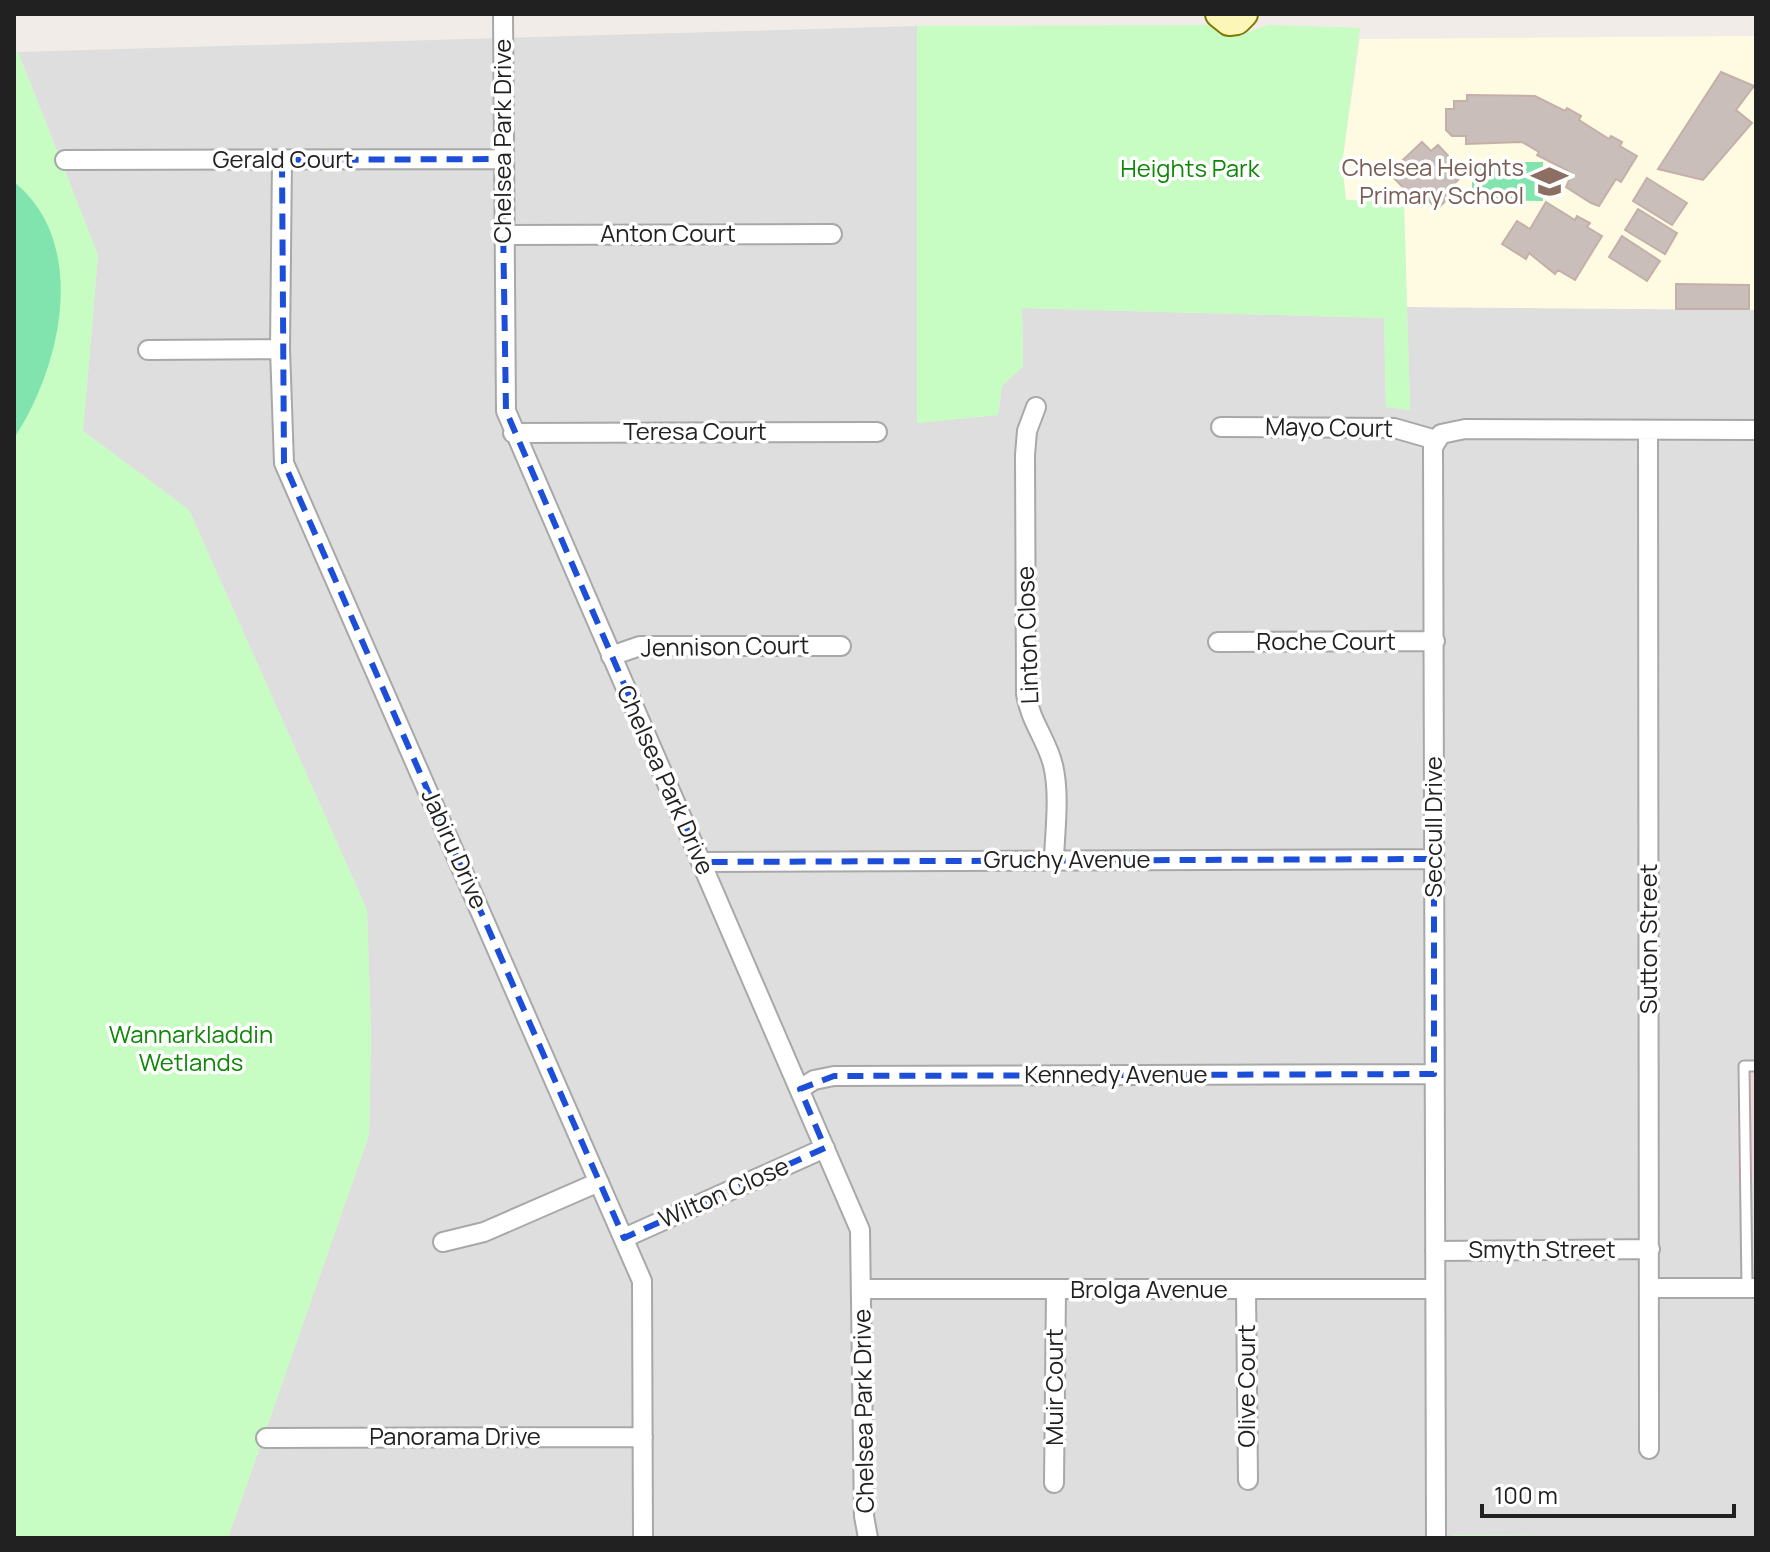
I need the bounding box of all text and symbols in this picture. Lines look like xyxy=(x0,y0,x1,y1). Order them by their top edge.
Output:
street label: Chelsea Park Drive xyxy=(485,39,518,243)
street label: Gerald Court xyxy=(213,142,353,175)
place label: Chelsea Heights Primary School xyxy=(1342,150,1524,211)
park label: Heights Park xyxy=(1120,151,1261,184)
school or university icon: Chelsea Heights Primary School xyxy=(1531,163,1569,201)
street label: Anton Court xyxy=(600,216,736,249)
street label: Mayo Court xyxy=(1265,409,1393,444)
street label: Teresa Court xyxy=(623,414,767,447)
street label: Linton Close xyxy=(1008,566,1045,705)
street label: Roche Court xyxy=(1256,624,1396,657)
street label: Jennison Court xyxy=(640,628,810,663)
street label: Chelsea Park Drive xyxy=(610,679,723,879)
street label: Seccull Drive xyxy=(1416,756,1449,898)
street label: Jabiru Drive xyxy=(414,783,496,914)
street label: Gruchy Avenue xyxy=(984,842,1151,875)
street label: Sutton Street xyxy=(1631,864,1664,1014)
park label: Wannarkladdin Wetlands xyxy=(109,1017,273,1078)
street label: Kennedy Avenue xyxy=(1024,1057,1208,1090)
street label: Wilton Close xyxy=(653,1148,794,1235)
street label: Smyth Street xyxy=(1468,1232,1616,1265)
street label: Brolga Avenue xyxy=(1070,1272,1228,1305)
street label: Chelsea Park Drive xyxy=(844,1309,881,1513)
street label: Olive Court xyxy=(1229,1324,1262,1448)
street label: Muir Court xyxy=(1037,1328,1070,1446)
street label: Panorama Drive xyxy=(369,1419,541,1452)
scale bar xyxy=(1482,1468,1734,1518)
text: 100 m xyxy=(1494,1478,1558,1511)

